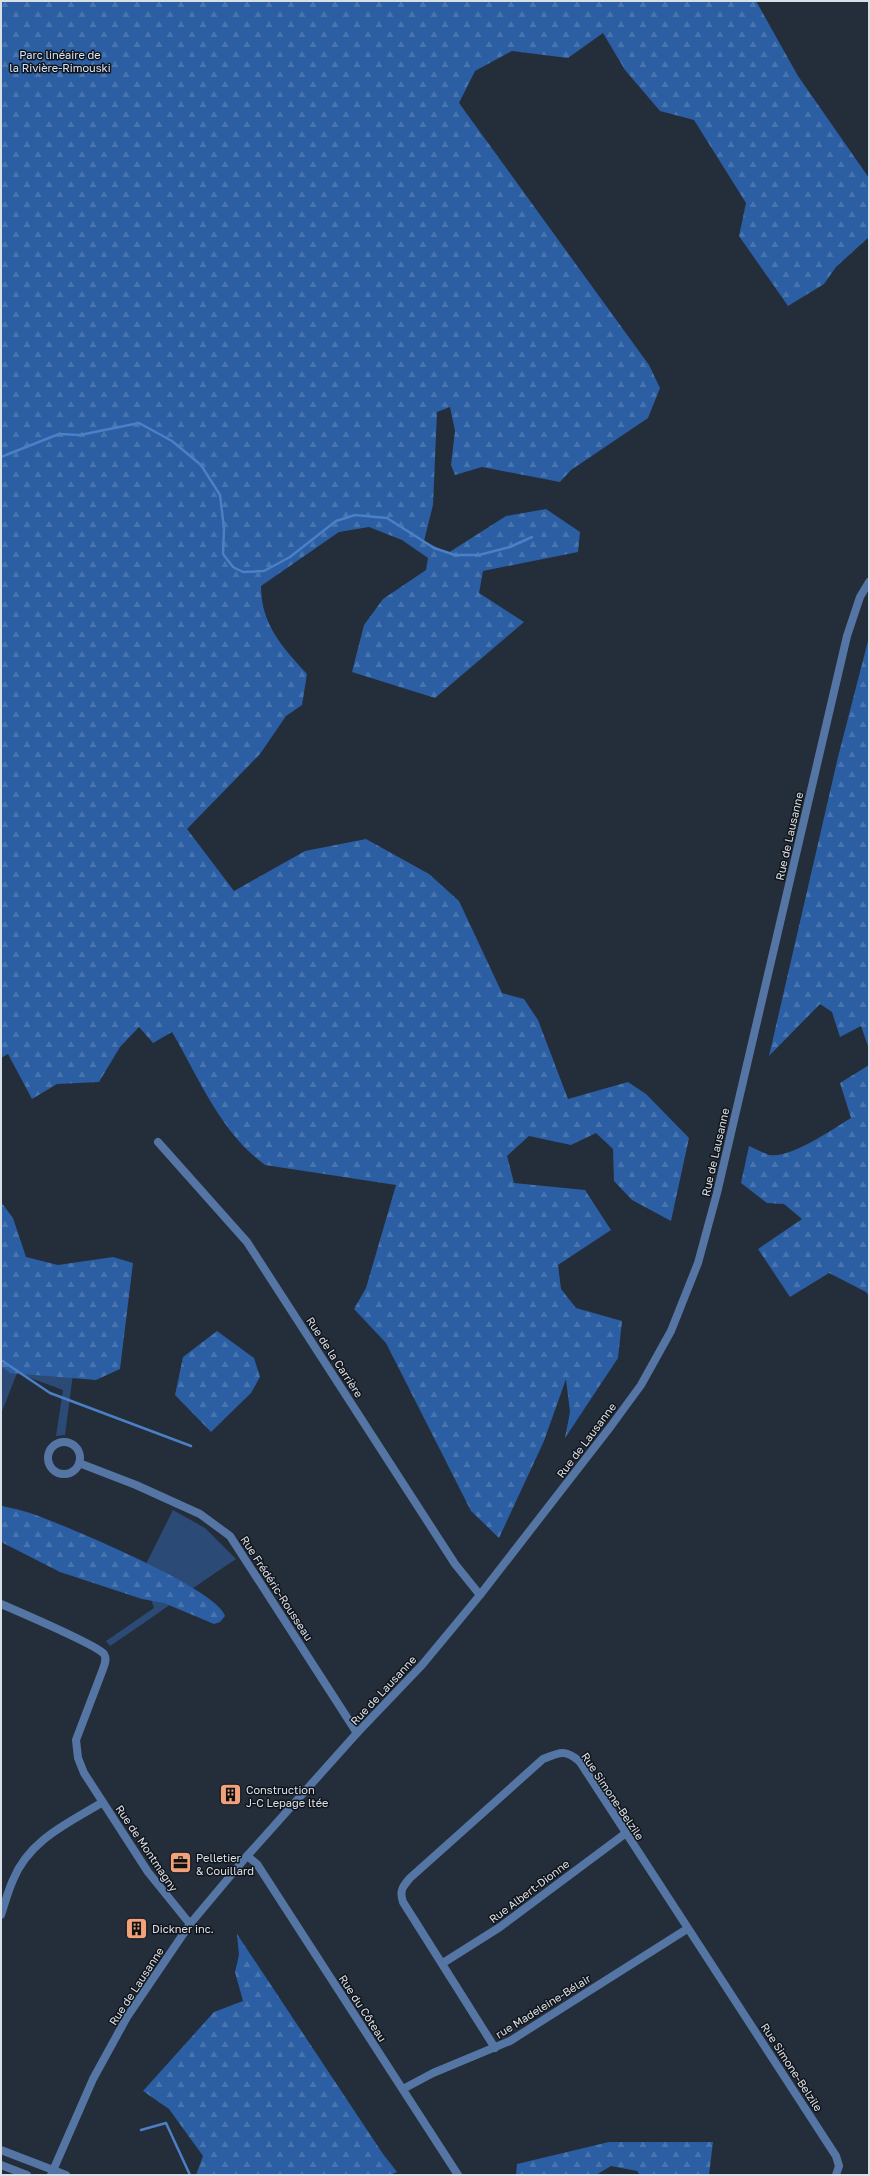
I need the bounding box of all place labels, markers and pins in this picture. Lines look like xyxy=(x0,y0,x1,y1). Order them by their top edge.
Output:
building icon: Construction J-C Lepage ltée xyxy=(217,1782,243,1808)
place label: Construction J-C Lepage ltée xyxy=(246,1783,328,1809)
office icon: Pelletier & Couillard xyxy=(168,1850,194,1876)
place label: Pelletier & Couillard xyxy=(196,1851,254,1877)
building icon: Dickner inc. xyxy=(123,1915,149,1941)
place label: Dickner inc. xyxy=(152,1922,214,1935)

